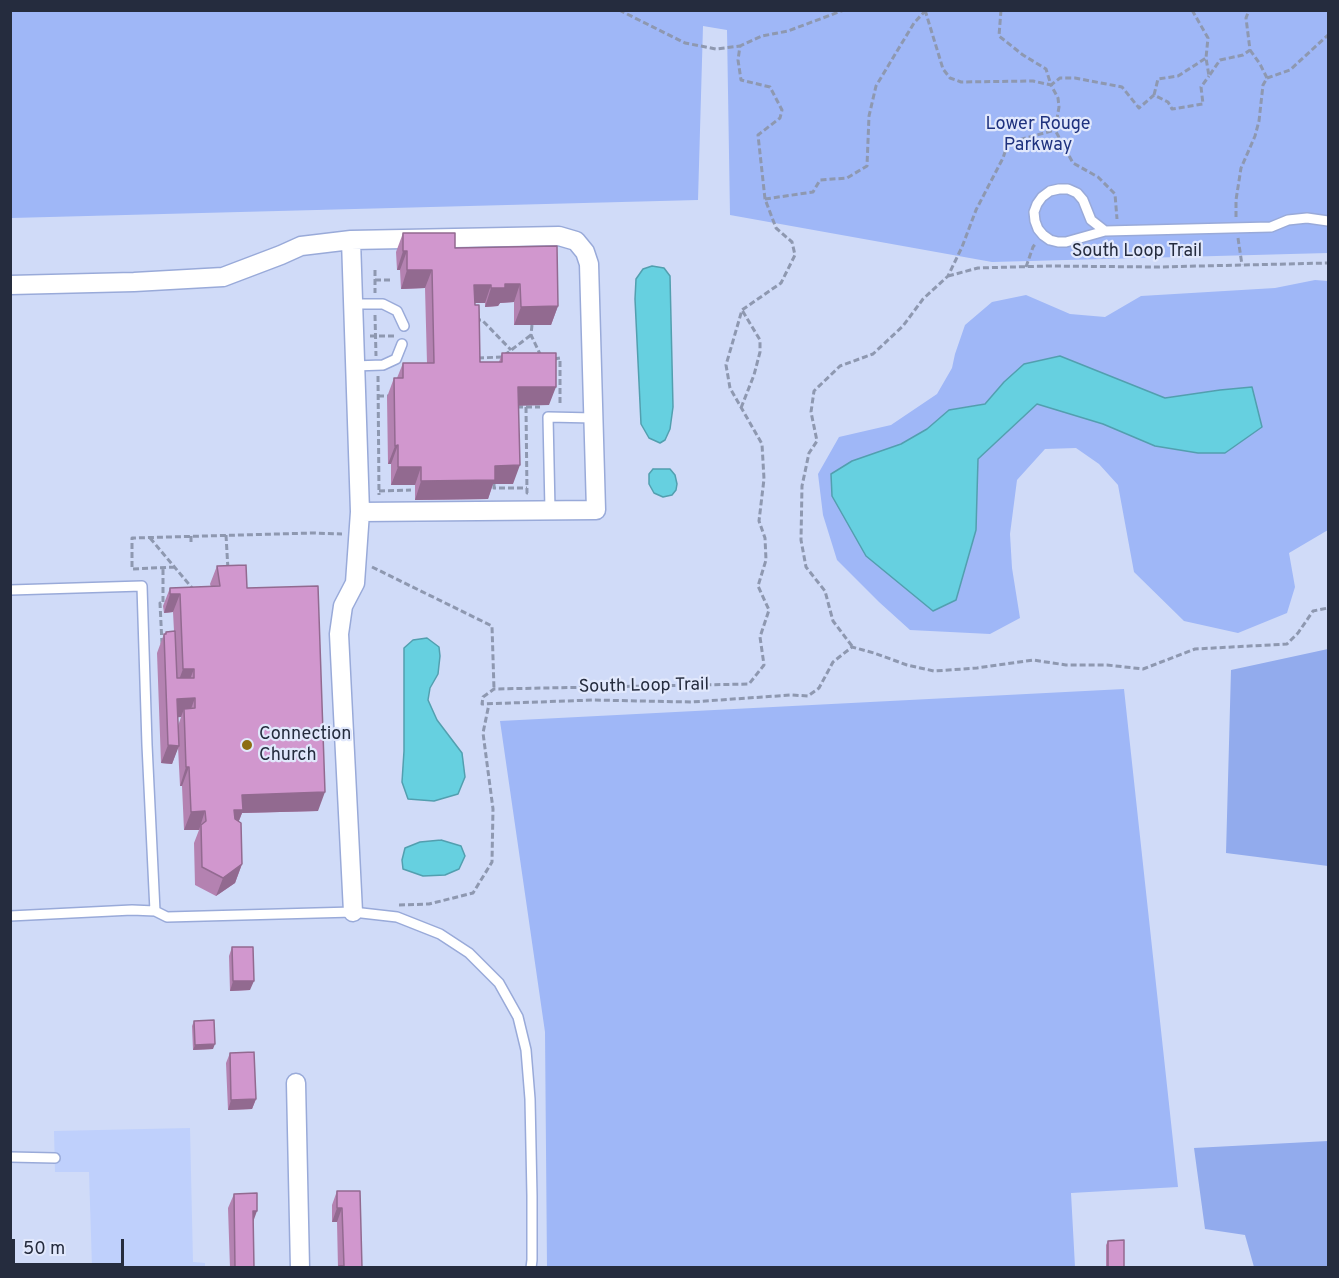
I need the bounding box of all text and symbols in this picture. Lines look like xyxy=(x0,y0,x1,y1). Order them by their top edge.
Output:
park label: Lower Rouge Parkway xyxy=(985,114,1091,156)
street label: South Loop Trail xyxy=(1072,241,1202,263)
street label: South Loop Trail xyxy=(579,675,709,699)
place label: Connection Church xyxy=(259,724,351,766)
marker: Connection Church xyxy=(240,738,254,752)
scale bar xyxy=(15,1227,128,1265)
text: 50 m xyxy=(23,1238,65,1261)

